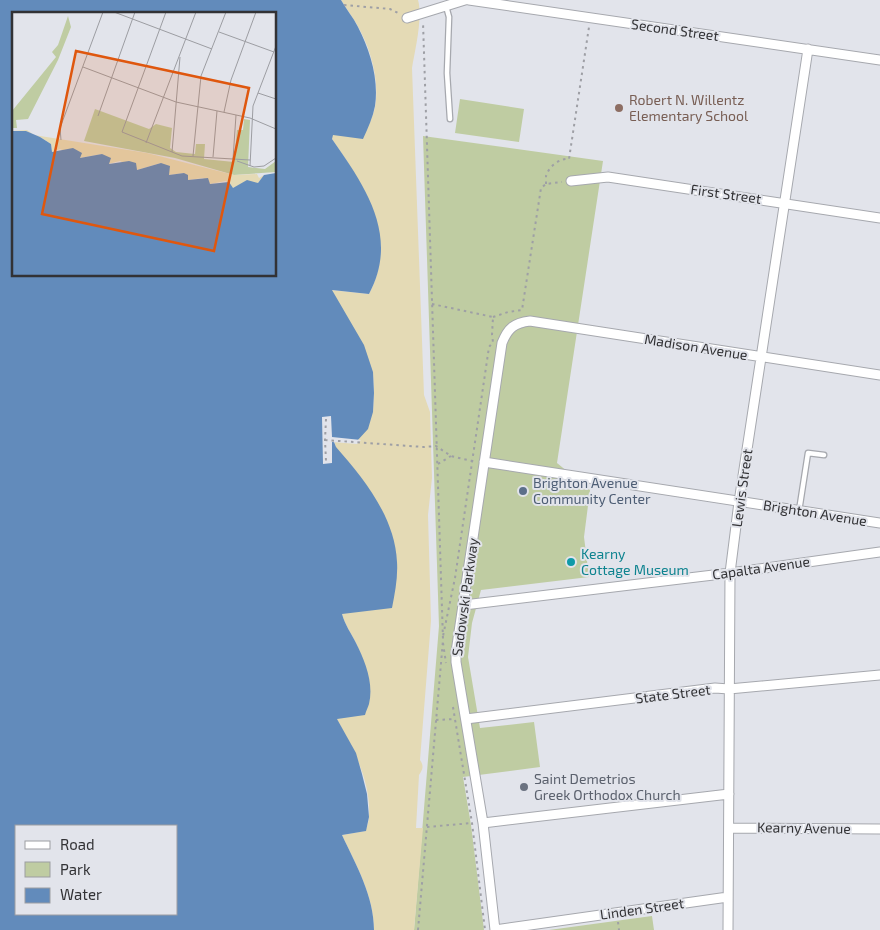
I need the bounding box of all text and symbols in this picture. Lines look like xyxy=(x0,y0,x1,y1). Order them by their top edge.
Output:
inset map xyxy=(12,12,276,276)
street label: Second Street xyxy=(630,15,720,44)
place label: Robert N. Willentz Elementary School xyxy=(629,91,749,124)
marker: Robert N. Willentz Elementary School xyxy=(613,102,625,114)
street label: First Street xyxy=(690,180,762,207)
street label: Madison Avenue xyxy=(643,330,749,363)
street label: Lewis Street xyxy=(728,448,755,528)
place label: Brighton Avenue Community Center xyxy=(533,474,651,507)
marker: Brighton Avenue Community Center xyxy=(517,485,529,497)
street label: Brighton Avenue xyxy=(762,496,868,529)
street label: Sadowski Parkway xyxy=(448,536,481,657)
place label: Kearny Cottage Museum xyxy=(581,545,689,578)
street label: Capalta Avenue xyxy=(711,552,811,583)
marker: Kearny Cottage Museum xyxy=(565,556,577,568)
street label: State Street xyxy=(634,680,712,707)
place label: Saint Demetrios Greek Orthodox Church xyxy=(534,770,681,803)
marker: Saint Demetrios Greek Orthodox Church xyxy=(518,781,530,793)
street label: Kearny Avenue xyxy=(757,818,851,837)
legend xyxy=(15,825,178,915)
text: Road xyxy=(60,835,95,853)
text: Park xyxy=(60,860,91,878)
text: Water xyxy=(60,885,102,903)
street label: Linden Street xyxy=(599,894,685,923)

